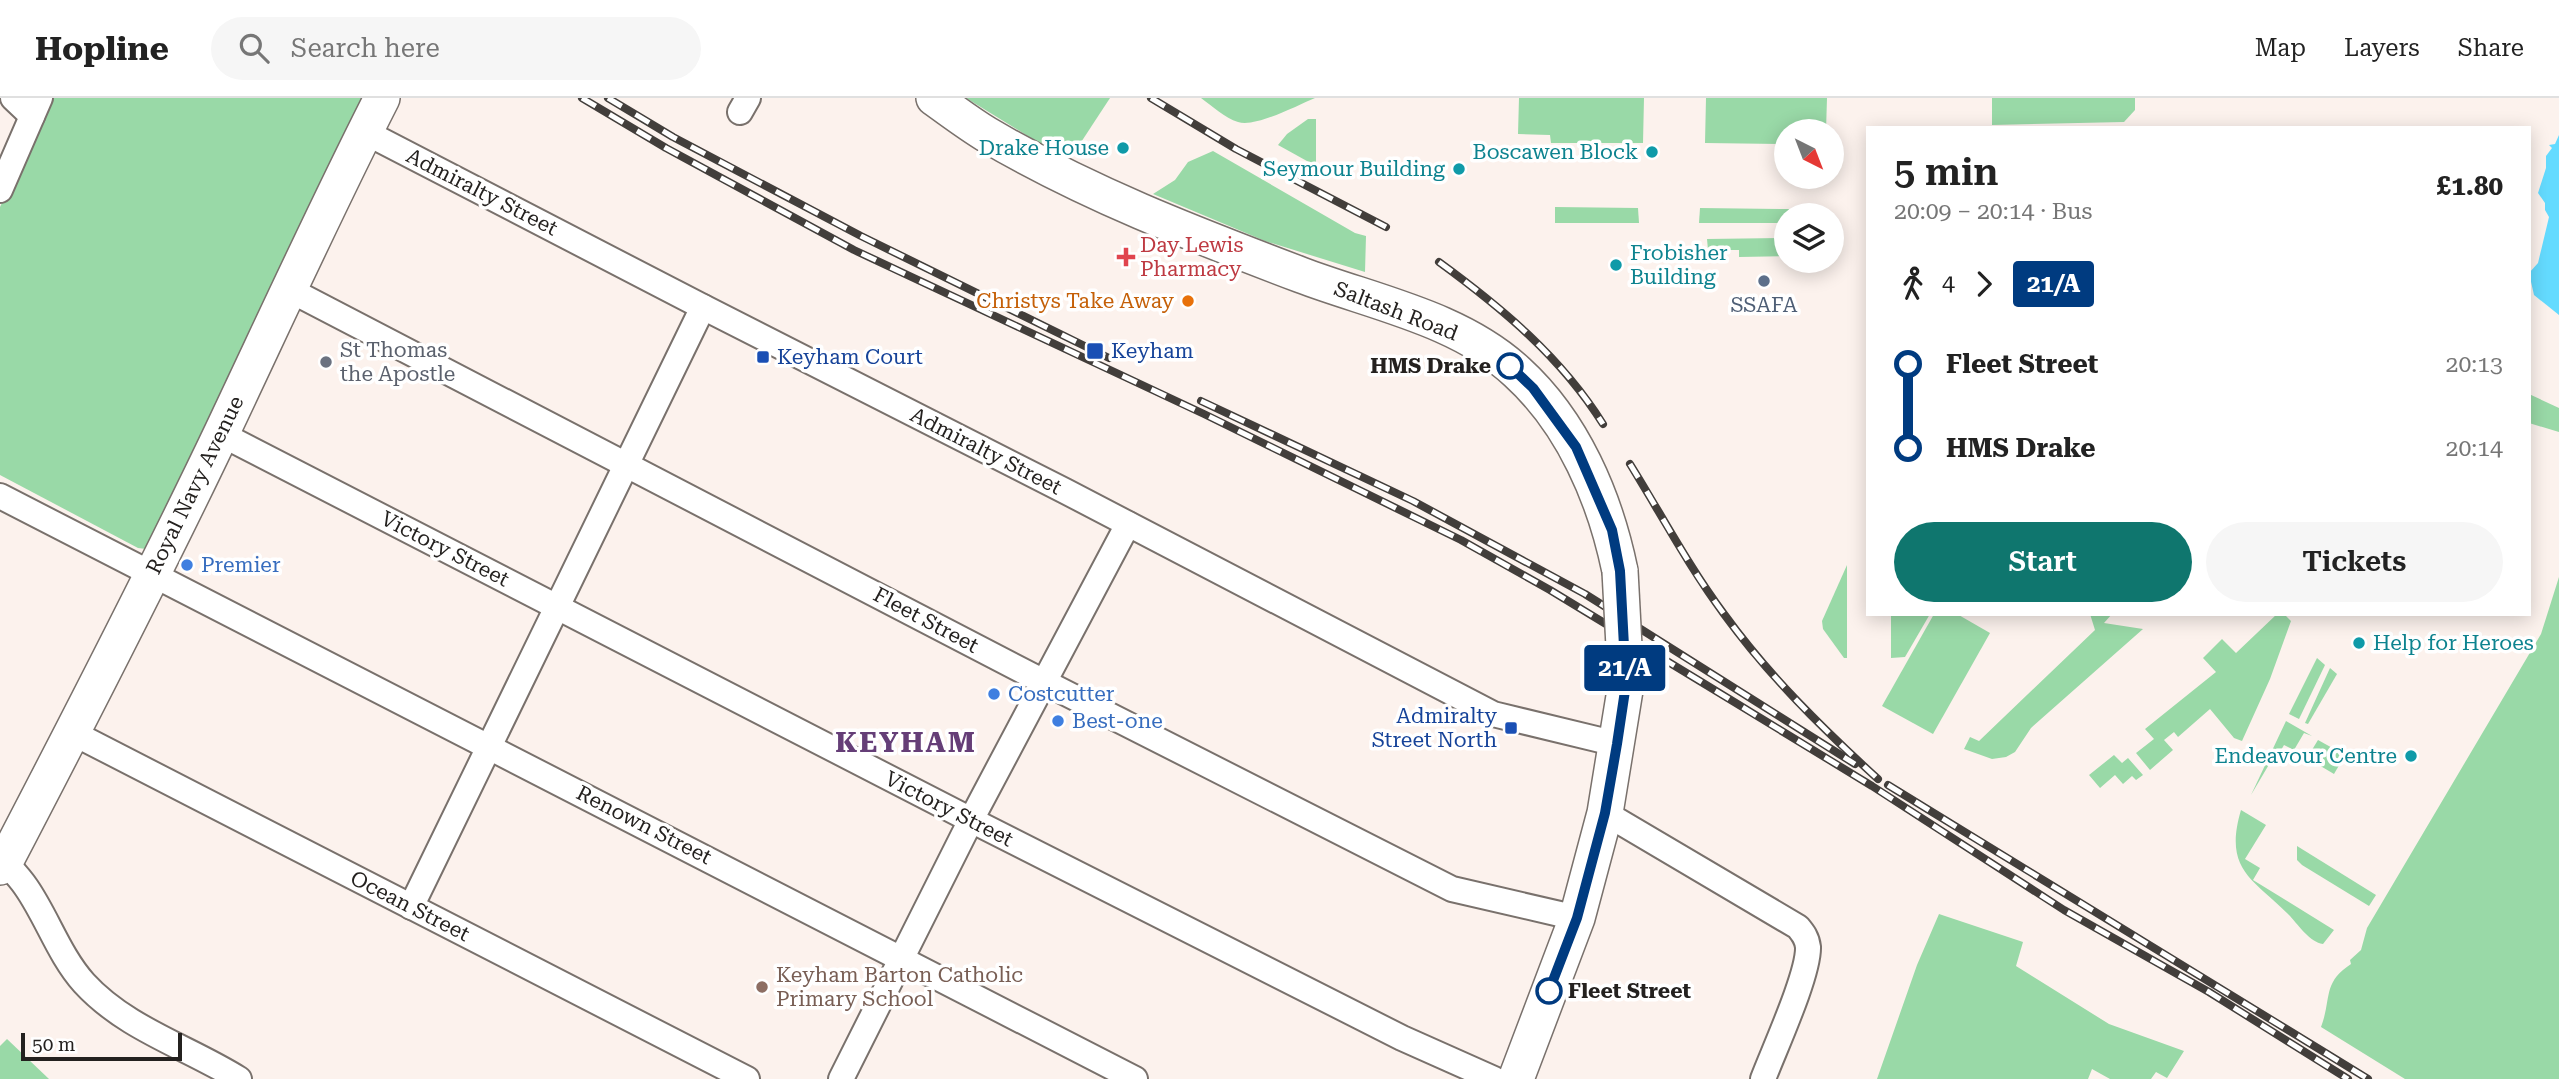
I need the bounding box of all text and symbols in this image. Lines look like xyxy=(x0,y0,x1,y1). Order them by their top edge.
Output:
search box xyxy=(211,17,701,80)
text: Hopline xyxy=(35,29,169,68)
icon: search xyxy=(235,29,273,67)
text: Search here xyxy=(291,33,440,63)
text: Map xyxy=(2255,34,2306,62)
text: Layers xyxy=(2344,34,2420,62)
text: Share xyxy=(2458,34,2524,62)
north arrow xyxy=(1774,119,1844,189)
map controls xyxy=(1774,119,1844,273)
place label: Drake House xyxy=(979,136,1109,160)
marker: Drake House xyxy=(1115,140,1131,156)
place label: Boscawen Block xyxy=(1473,140,1638,164)
street label: Admiralty Street xyxy=(402,144,562,241)
marker: Boscawen Block xyxy=(1644,144,1660,160)
text: 5 min xyxy=(1894,150,1999,194)
place label: Seymour Building xyxy=(1263,157,1445,181)
marker: Seymour Building xyxy=(1451,161,1467,177)
text: £1.80 xyxy=(2437,171,2503,201)
text: 20:09 – 20:14 · Bus xyxy=(1894,198,2092,225)
button: layers xyxy=(1774,203,1844,273)
place label: Day Lewis Pharmacy xyxy=(1140,233,1243,281)
place label: Frobisher Building xyxy=(1630,241,1728,289)
marker: Day Lewis Pharmacy xyxy=(1118,249,1134,265)
marker: Frobisher Building xyxy=(1608,257,1624,273)
icon: walk xyxy=(1894,265,1932,303)
icon: forward xyxy=(1965,265,2003,303)
text: 4 xyxy=(1942,270,1955,297)
text: 21/A xyxy=(2027,270,2080,298)
marker: SSAFA xyxy=(1756,273,1772,289)
street label: Saltash Road xyxy=(1331,276,1462,346)
place label: Christys Take Away xyxy=(976,289,1175,313)
marker: Christys Take Away xyxy=(1180,293,1196,309)
place label: SSAFA xyxy=(1731,293,1798,317)
place label: St Thomas the Apostle xyxy=(340,338,455,386)
place label: Keyham xyxy=(1111,339,1194,363)
marker: Keyham xyxy=(1085,341,1105,361)
place label: Keyham Court xyxy=(777,345,923,369)
marker: Keyham Court xyxy=(755,349,771,365)
text: Fleet Street xyxy=(1946,349,2098,379)
text: 20:13 xyxy=(2446,351,2503,378)
marker: HMS Drake xyxy=(1497,353,1523,379)
marker: St Thomas the Apostle xyxy=(318,354,334,370)
place label: HMS Drake xyxy=(1370,354,1491,378)
street label: Royal Navy Avenue xyxy=(141,392,249,578)
street label: Admiralty Street xyxy=(906,403,1066,500)
text: HMS Drake xyxy=(1946,433,2095,463)
text: 20:14 xyxy=(2446,435,2503,462)
street label: Victory Street xyxy=(377,506,513,592)
button: Start xyxy=(1894,522,2192,602)
button: Tickets xyxy=(2206,522,2503,602)
place label: Premier xyxy=(201,553,281,577)
marker: Premier xyxy=(179,557,195,573)
street label: Fleet Street xyxy=(869,582,983,658)
place label: Help for Heroes xyxy=(2373,631,2534,655)
marker: Help for Heroes xyxy=(2351,635,2367,651)
line badge: 21/A xyxy=(1576,645,1674,691)
text: 21/A xyxy=(1598,654,1652,682)
place label: Costcutter xyxy=(1008,682,1115,706)
marker: Costcutter xyxy=(986,686,1002,702)
place label: Admiralty Street North xyxy=(1372,704,1498,752)
place label: Best-one xyxy=(1072,709,1163,733)
marker: Best-one xyxy=(1050,713,1066,729)
marker: Admiralty Street North xyxy=(1503,720,1519,736)
district label: KEYHAM xyxy=(835,726,977,759)
place label: Endeavour Centre xyxy=(2215,744,2397,768)
marker: Endeavour Centre xyxy=(2403,748,2419,764)
street label: Victory Street xyxy=(881,766,1017,852)
street label: Renown Street xyxy=(572,781,716,869)
street label: Ocean Street xyxy=(346,866,474,946)
place label: Keyham Barton Catholic Primary School xyxy=(776,963,1023,1011)
marker: Fleet Street xyxy=(1536,978,1562,1004)
marker: Keyham Barton Catholic Primary School xyxy=(754,979,770,995)
place label: Fleet Street xyxy=(1568,979,1692,1003)
scale bar xyxy=(21,1030,182,1062)
text: 50 m xyxy=(32,1033,75,1056)

